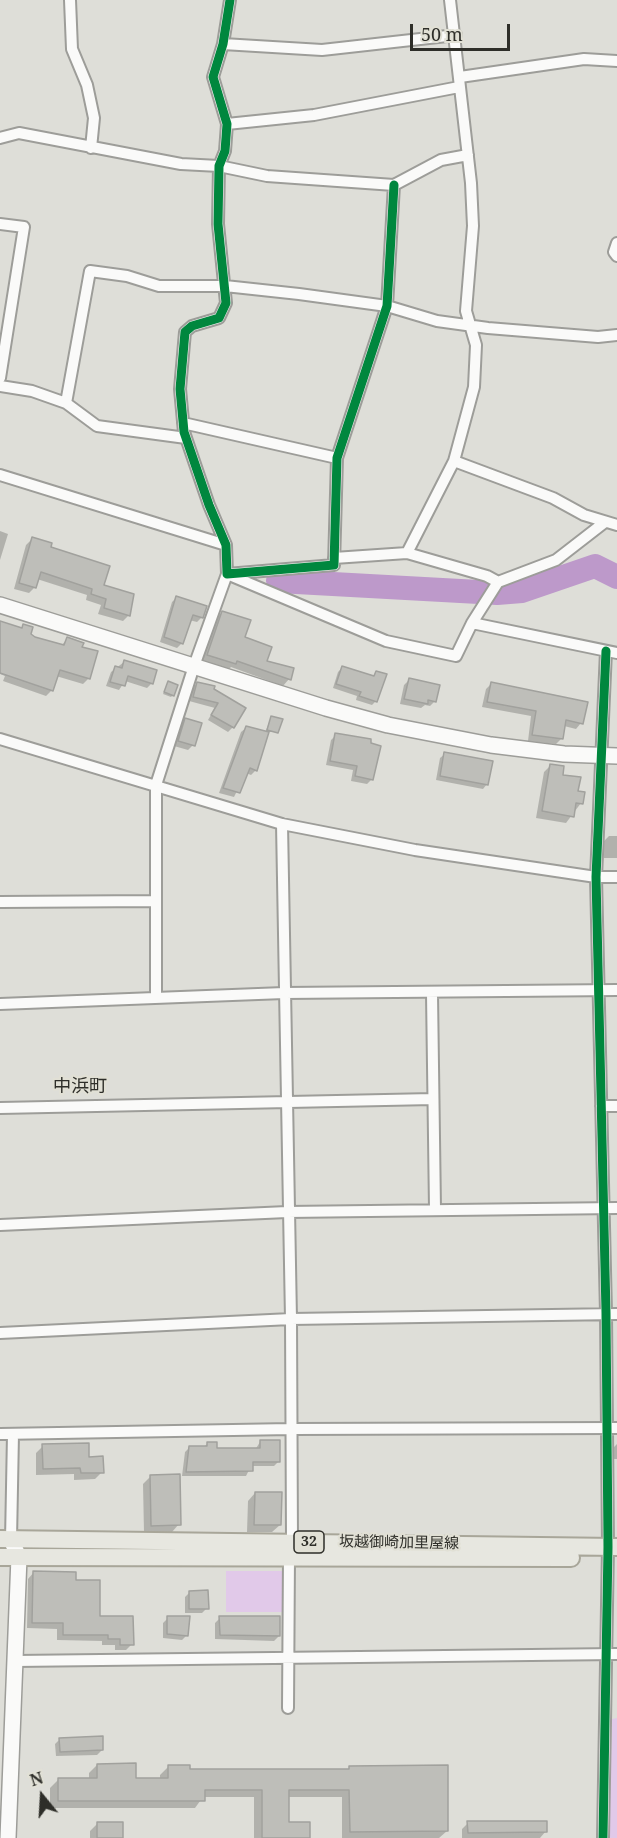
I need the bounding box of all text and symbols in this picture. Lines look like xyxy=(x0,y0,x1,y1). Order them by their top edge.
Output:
scale bar xyxy=(413,12,514,50)
text: 50 m xyxy=(421,22,463,46)
district label: 中浜町 xyxy=(53,1076,107,1098)
road number: 32 xyxy=(294,1531,324,1553)
street label: 坂越御崎加里屋線 xyxy=(339,1533,459,1553)
north arrow xyxy=(12,1766,72,1826)
text: N xyxy=(27,1766,46,1791)

